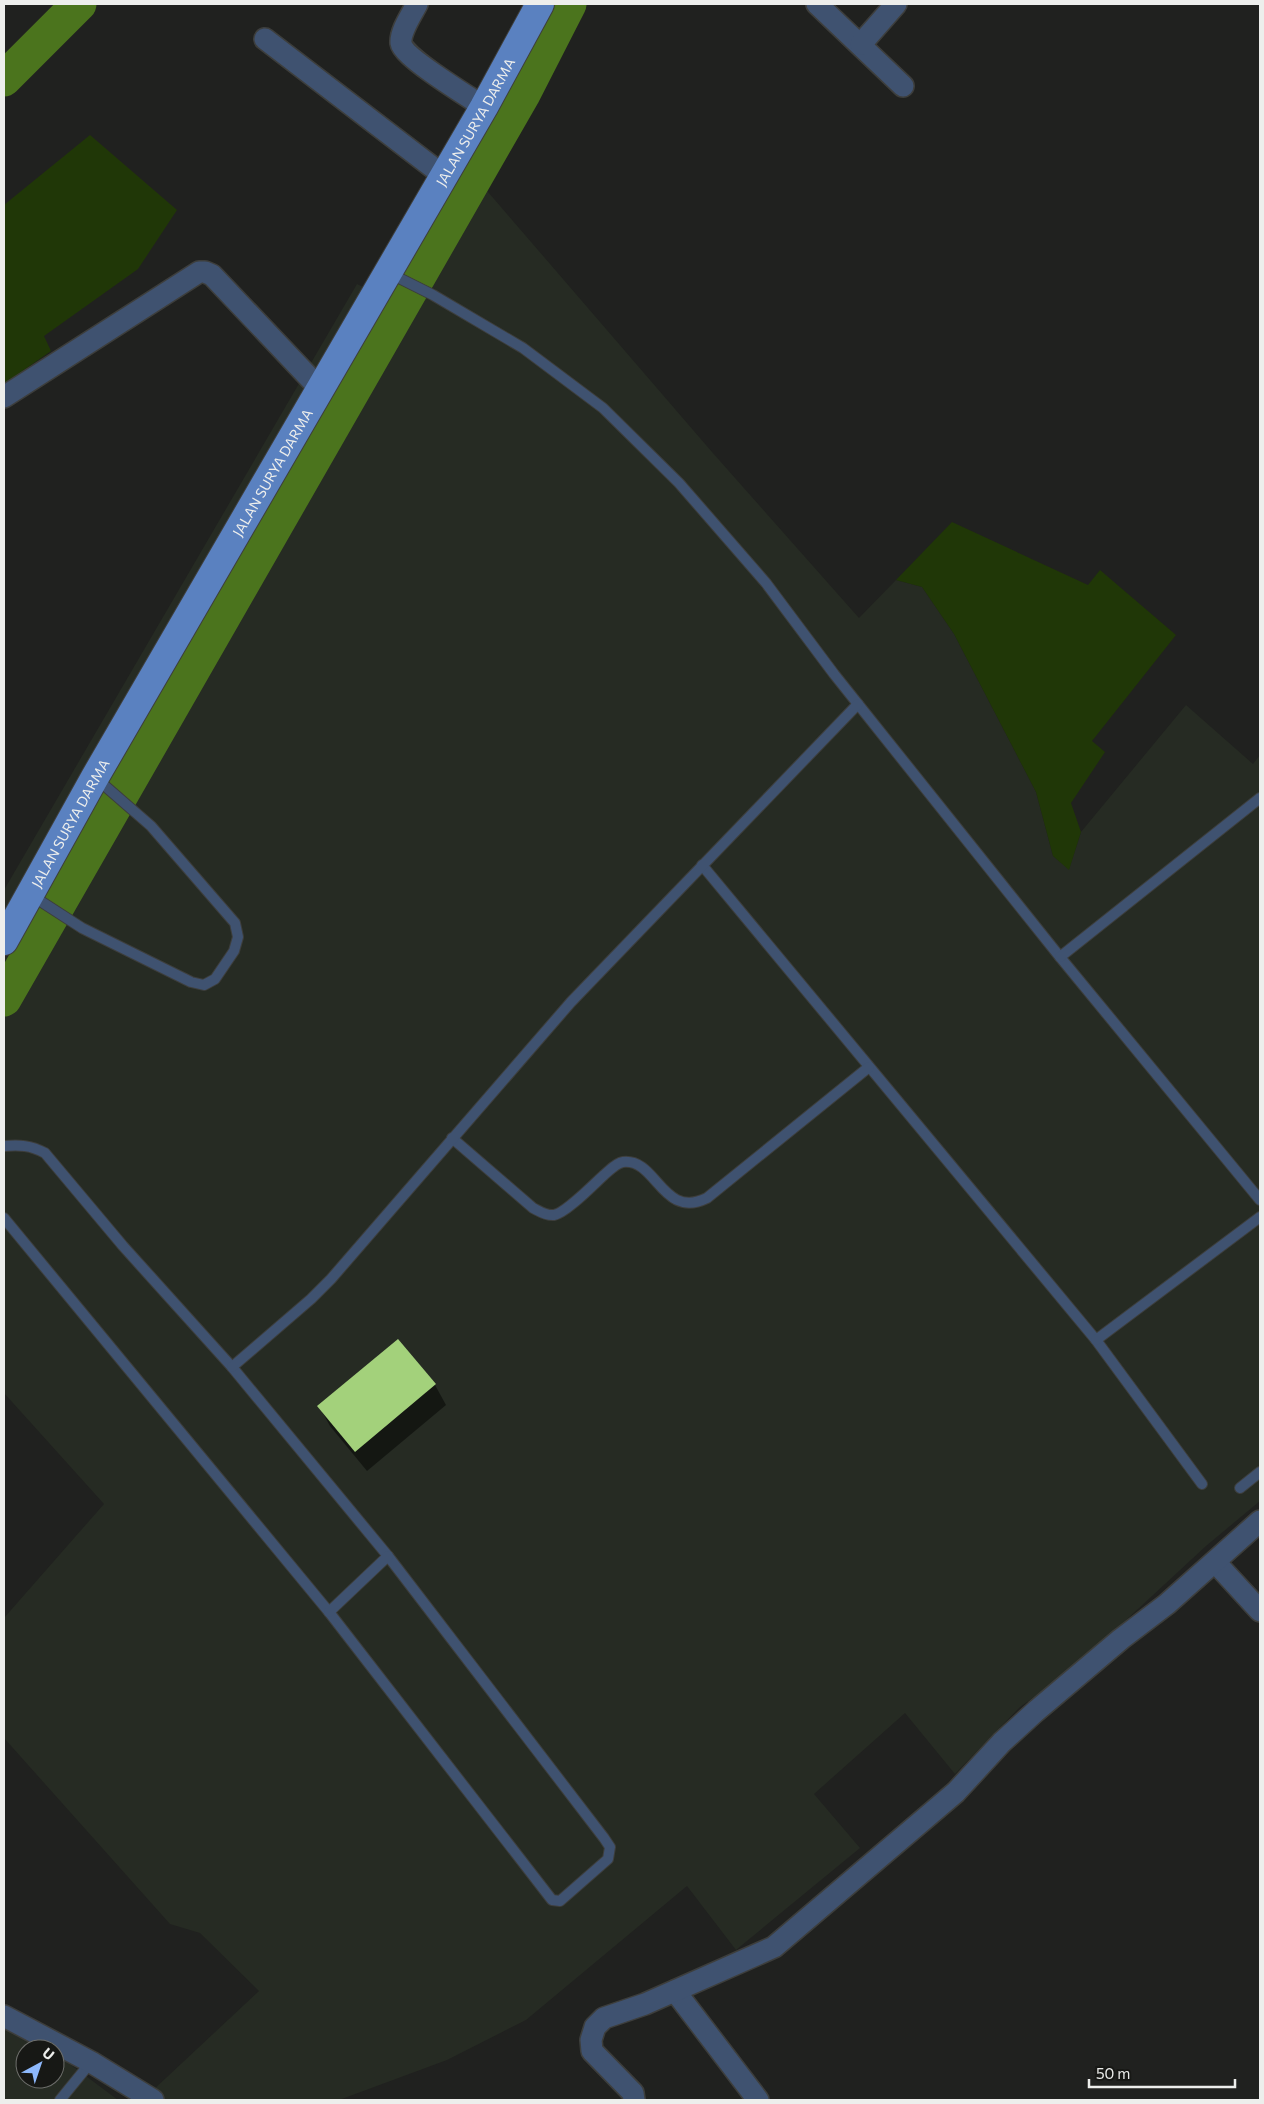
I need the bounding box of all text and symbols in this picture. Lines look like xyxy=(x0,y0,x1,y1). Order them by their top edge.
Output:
street label: JALAN SURYA DARMA xyxy=(432,54,518,189)
street label: JALAN SURYA DARMA xyxy=(228,405,316,539)
street label: JALAN SURYA DARMA xyxy=(27,755,112,890)
north arrow xyxy=(15,2039,65,2089)
text: U xyxy=(39,2044,58,2063)
scale bar xyxy=(1089,2056,1235,2088)
text: 50 m xyxy=(1096,2064,1130,2082)

